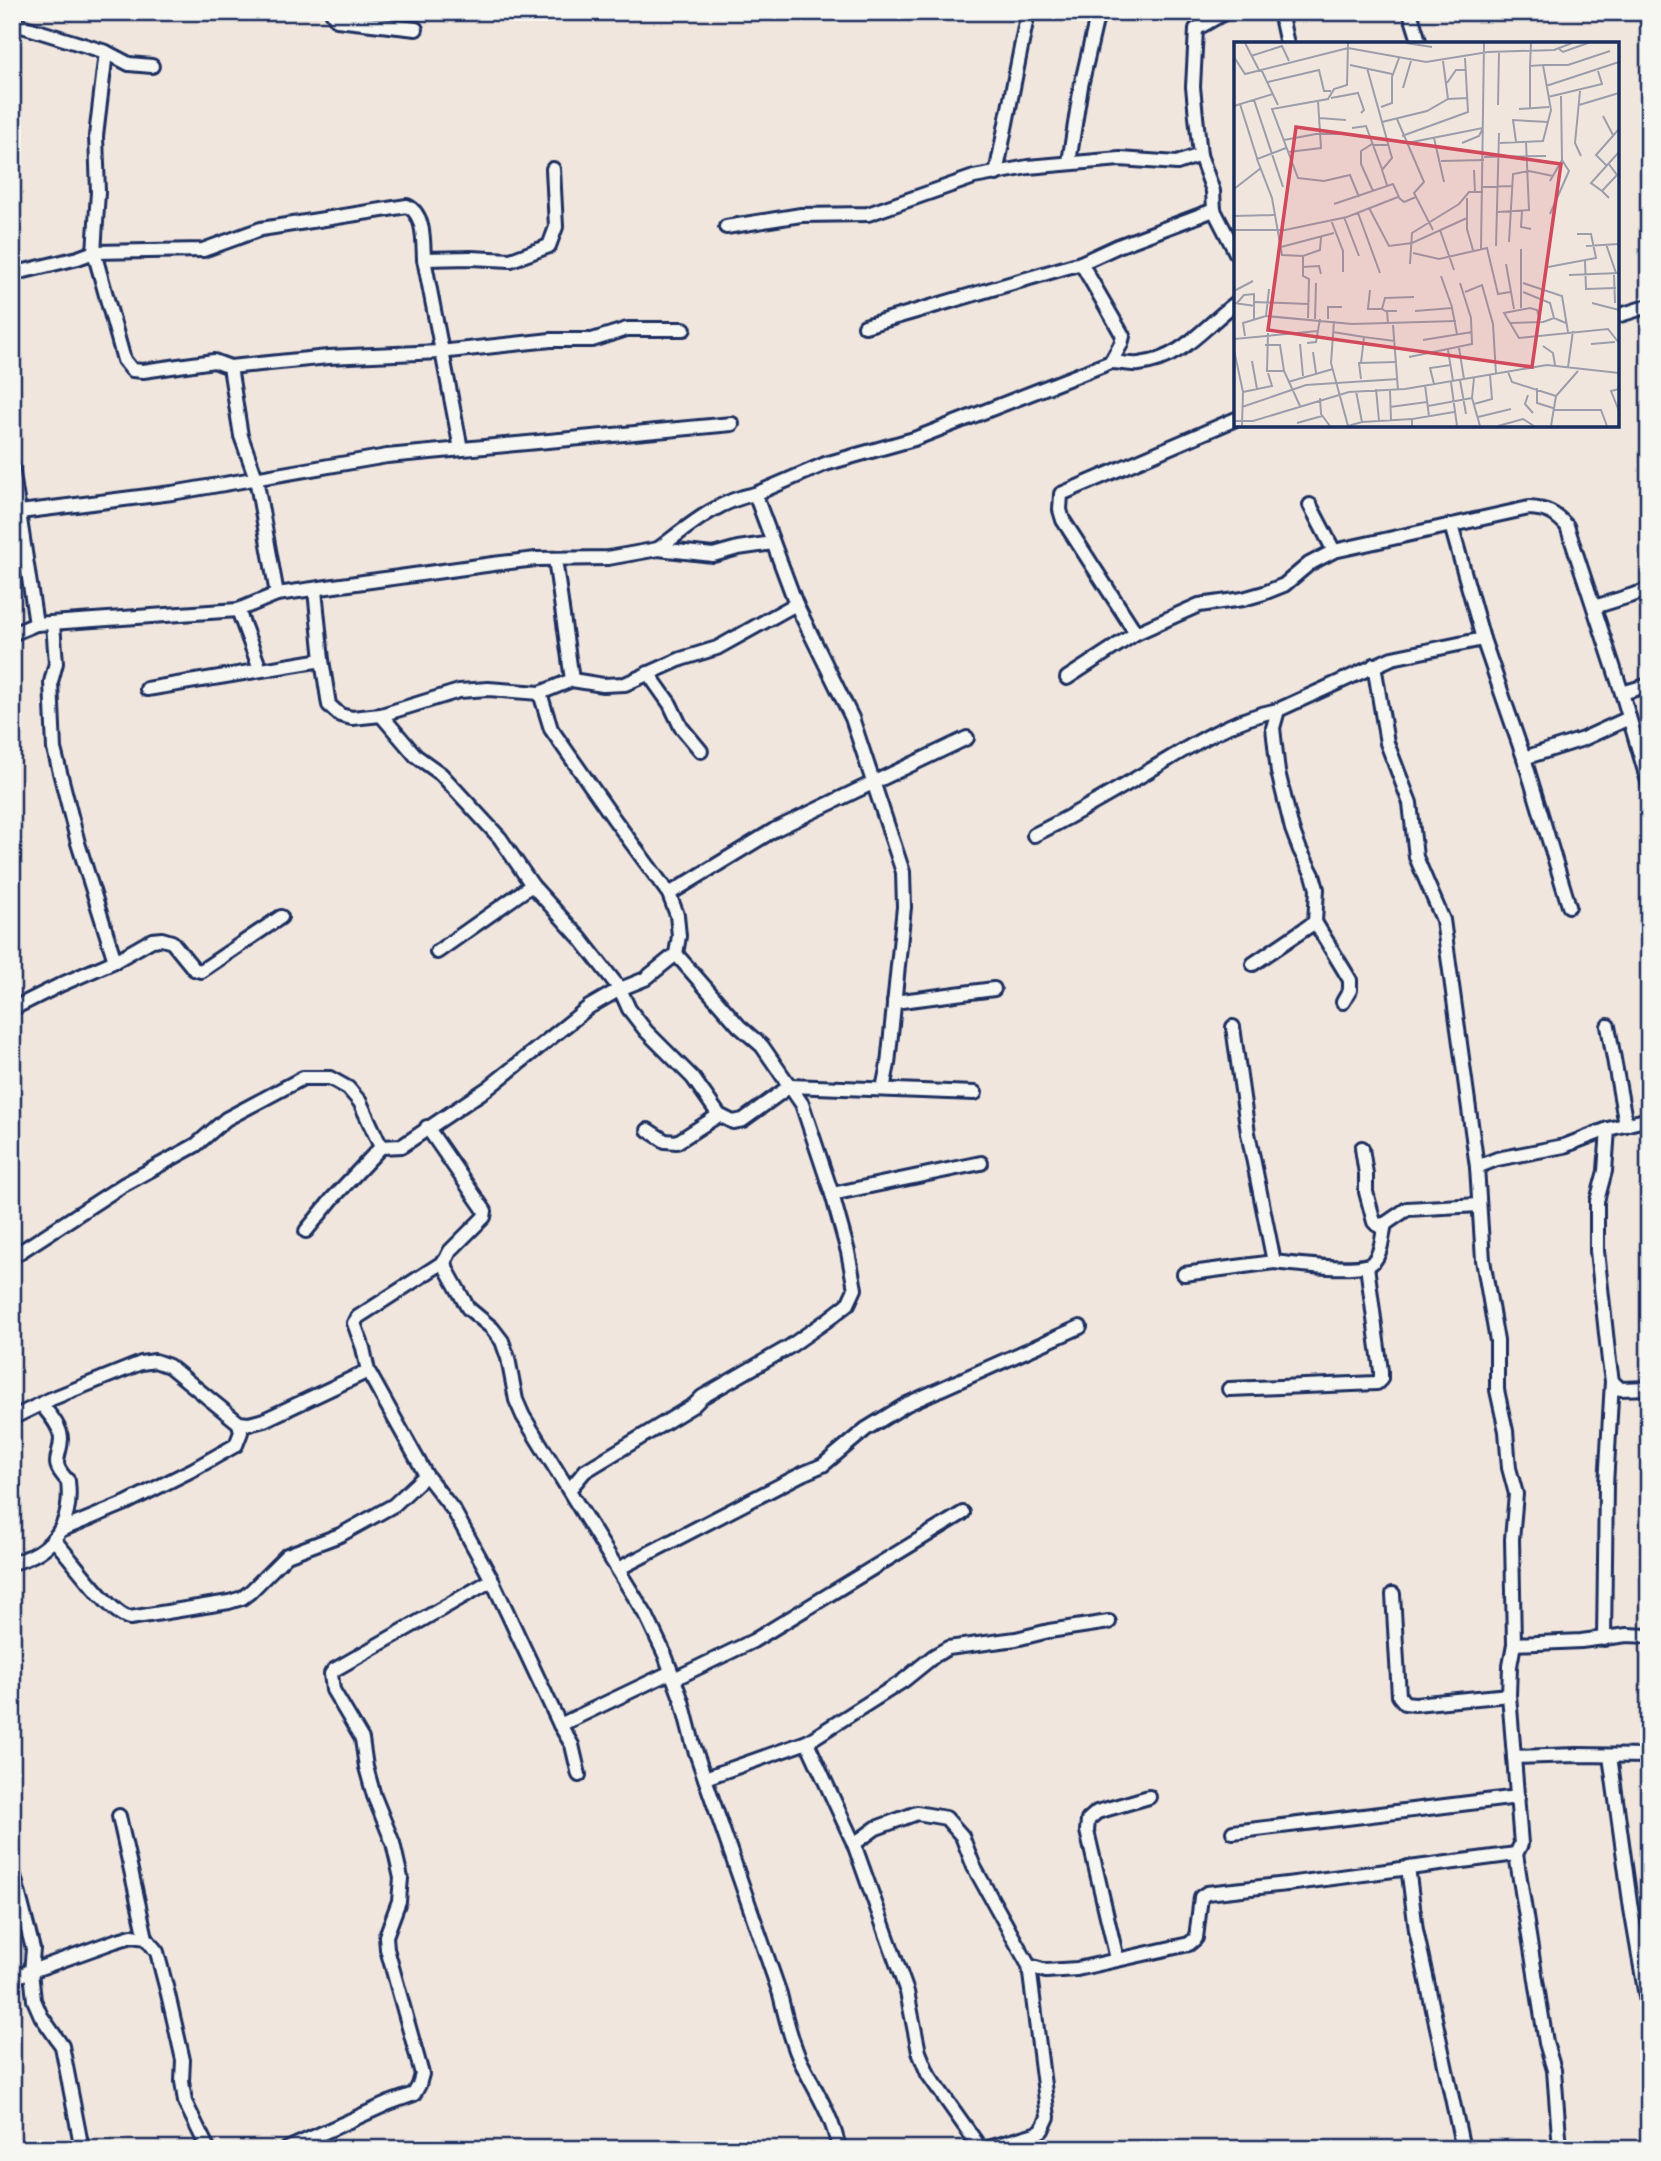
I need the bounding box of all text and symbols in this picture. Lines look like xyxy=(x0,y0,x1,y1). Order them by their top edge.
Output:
inset map xyxy=(1234,42,1619,427)

